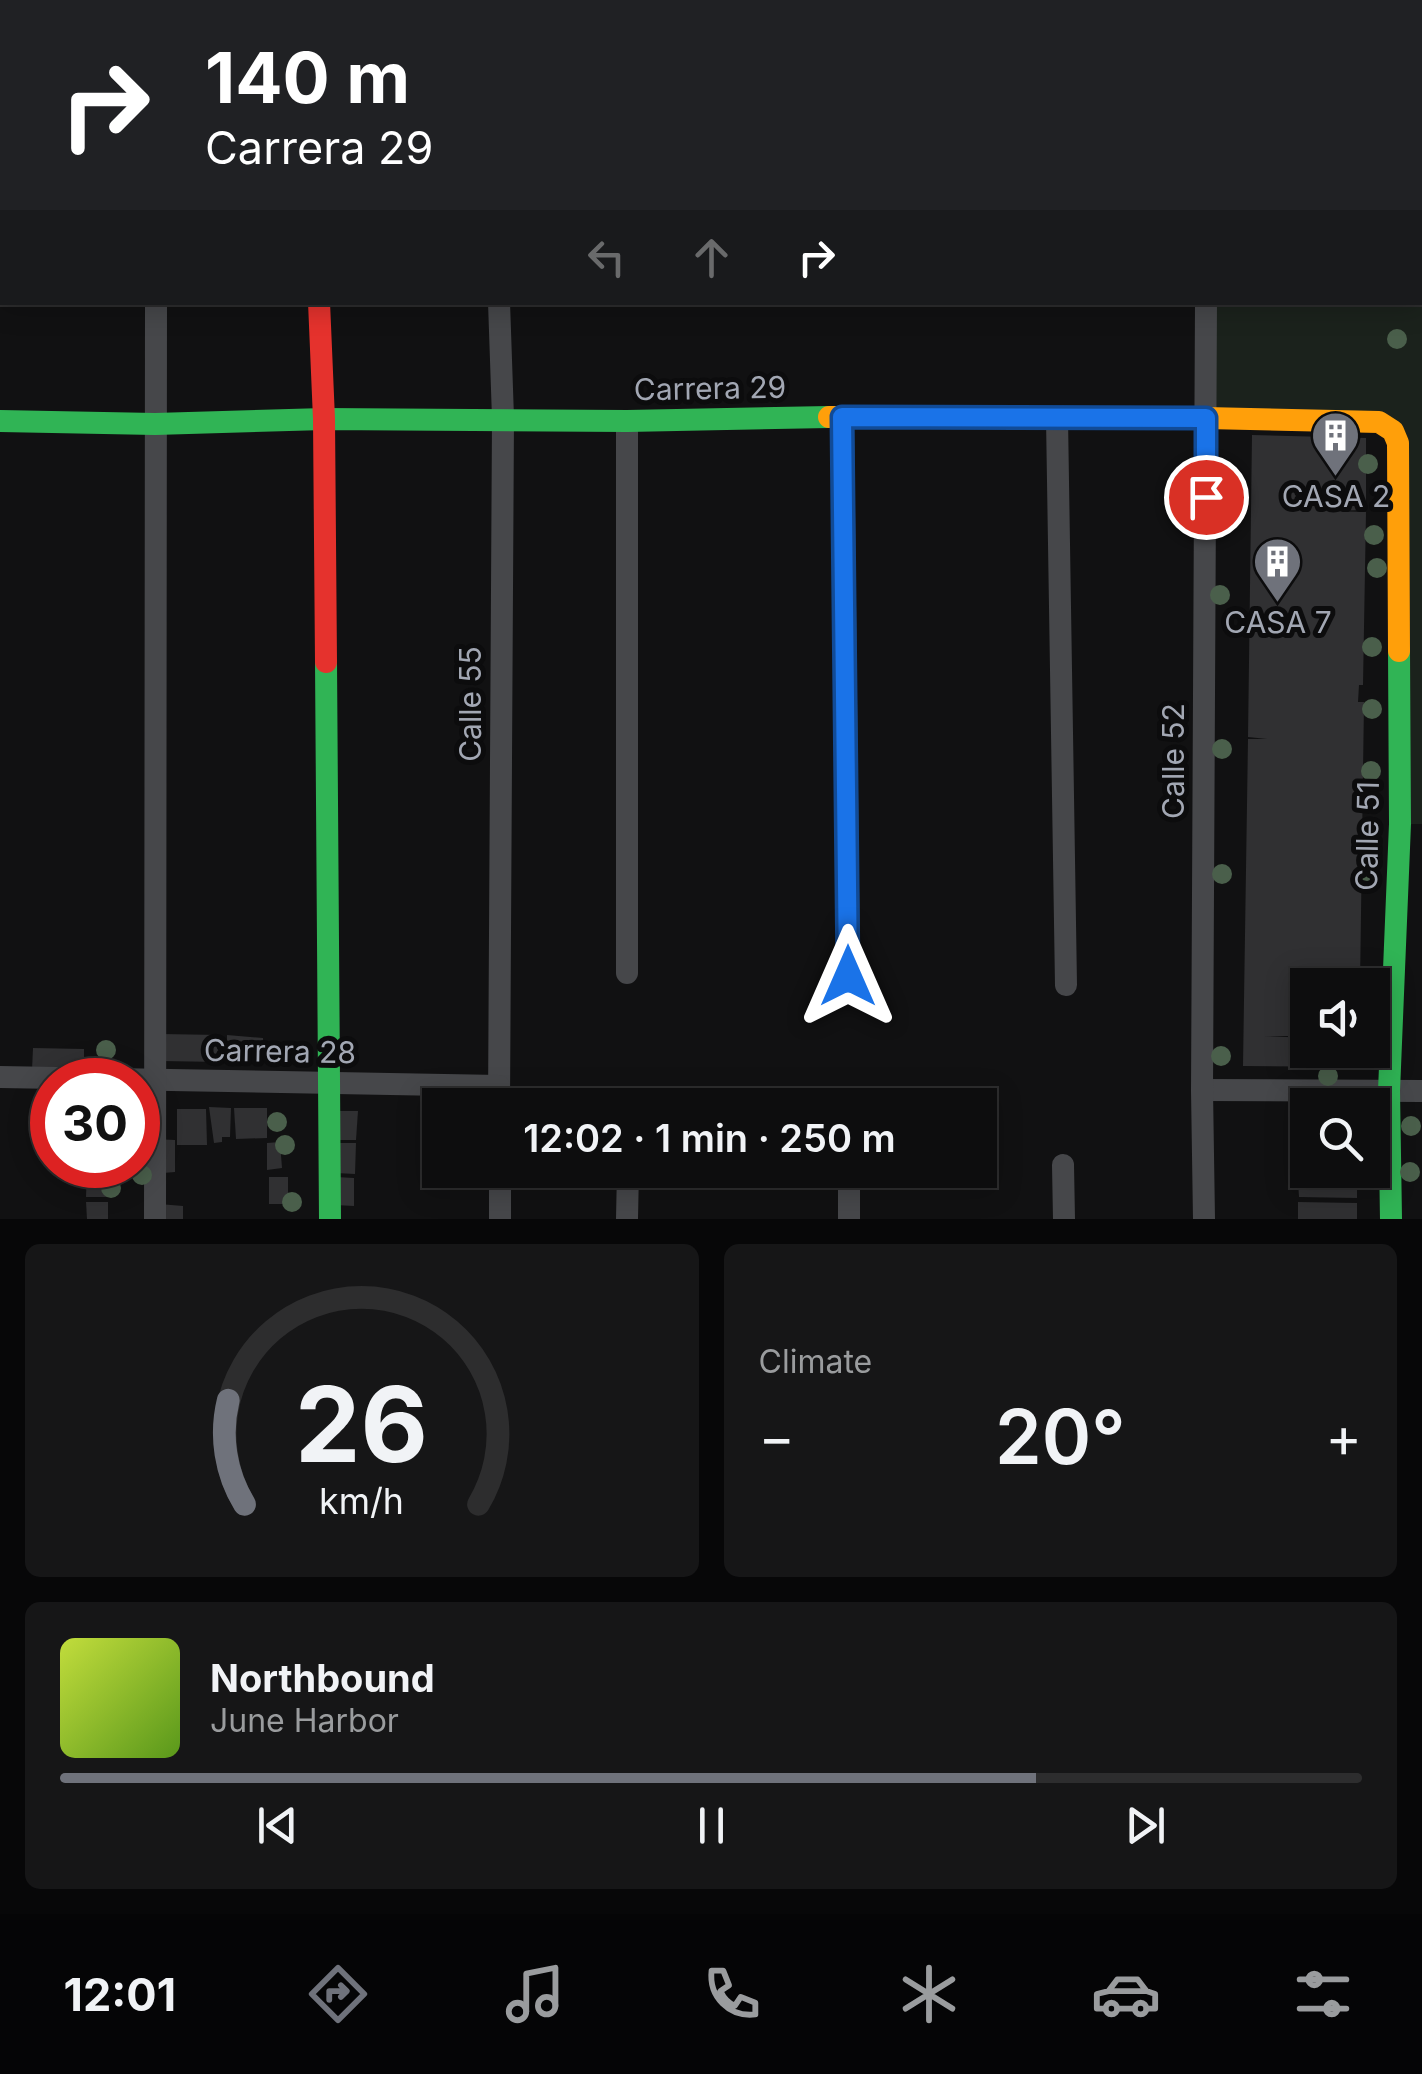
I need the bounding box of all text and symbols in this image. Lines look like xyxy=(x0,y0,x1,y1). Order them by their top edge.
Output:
text: 140 m xyxy=(205,35,410,120)
icon: right xyxy=(40,40,170,170)
text: Carrera 29 xyxy=(205,120,433,175)
icon: left xyxy=(579,230,634,285)
icon: ahead xyxy=(684,230,739,285)
icon: right xyxy=(789,230,844,285)
street label: Carrera 29 xyxy=(634,369,786,407)
building icon: CASA 2 xyxy=(1310,410,1362,478)
pin xyxy=(1164,455,1249,540)
icon: arrive xyxy=(1179,470,1234,525)
place label: CASA 2 xyxy=(1282,478,1390,514)
building icon: CASA 7 xyxy=(1252,536,1304,604)
place label: CASA 7 xyxy=(1224,604,1332,640)
street label: Calle 55 xyxy=(452,646,488,762)
street label: Calle 52 xyxy=(1155,703,1191,819)
street label: Calle 51 xyxy=(1348,781,1386,891)
position arrow xyxy=(796,924,900,1028)
map controls xyxy=(1290,968,1390,1188)
button: sound xyxy=(1290,968,1390,1068)
street label: Carrera 28 xyxy=(204,1032,356,1070)
speed limit sign: 30 xyxy=(30,1058,160,1188)
button: search xyxy=(1290,1088,1390,1188)
text: 12:02 · 1 min · 250 m xyxy=(523,1115,896,1161)
text: Climate xyxy=(759,1342,872,1381)
text: 26 xyxy=(295,1361,428,1487)
text: 20° xyxy=(995,1391,1126,1482)
text: − xyxy=(759,1404,795,1470)
text: + xyxy=(1326,1404,1362,1470)
text: km/h xyxy=(319,1479,404,1523)
text: Northbound xyxy=(210,1655,435,1701)
text: June Harbor xyxy=(210,1701,399,1740)
icon: previous xyxy=(250,1798,305,1853)
icon: pause xyxy=(684,1798,739,1853)
icon: next xyxy=(1118,1798,1173,1853)
icon: directions xyxy=(303,1959,373,2029)
icon: music xyxy=(500,1959,570,2029)
icon: phone xyxy=(697,1959,767,2029)
icon: climate xyxy=(894,1959,964,2029)
icon: car xyxy=(1091,1959,1161,2029)
icon: filters xyxy=(1288,1959,1358,2029)
text: 12:01 xyxy=(64,1967,176,2022)

